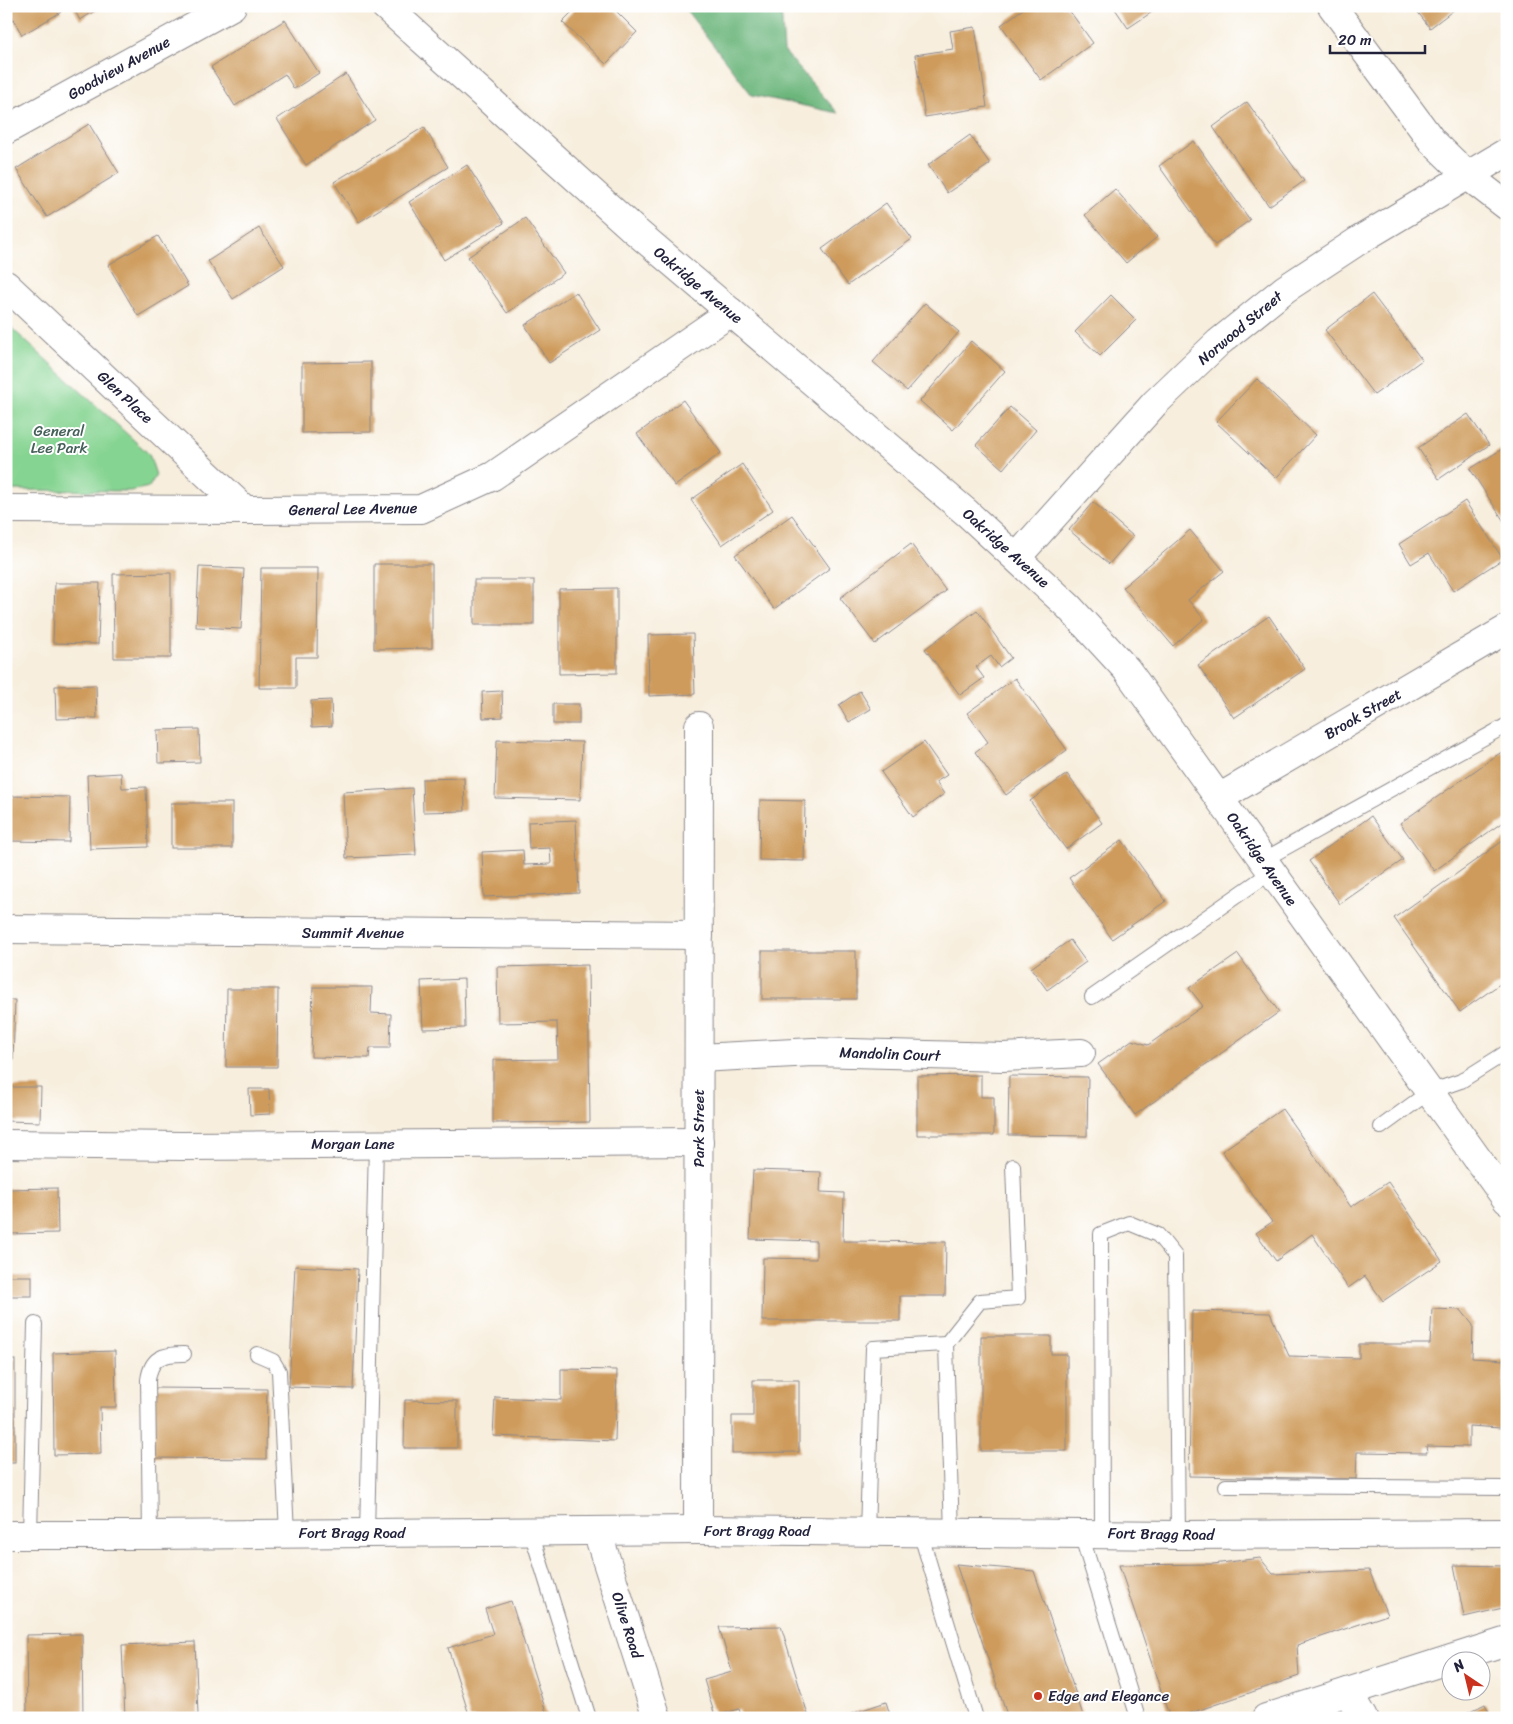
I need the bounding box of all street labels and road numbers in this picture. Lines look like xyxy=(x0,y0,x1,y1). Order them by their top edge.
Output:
street label: Goodview Avenue xyxy=(63,29,175,107)
street label: Oakridge Avenue xyxy=(647,240,749,330)
street label: Norwood Street xyxy=(1191,284,1289,372)
street label: Glen Place xyxy=(91,364,159,430)
street label: General Lee Avenue xyxy=(288,495,418,523)
street label: Oakridge Avenue xyxy=(956,502,1056,594)
street label: Brook Street xyxy=(1319,681,1407,747)
street label: Oakridge Avenue xyxy=(1220,806,1304,912)
street label: Summit Avenue xyxy=(302,920,405,946)
street label: Mandolin Court xyxy=(839,1039,942,1069)
street label: Park Street xyxy=(686,1088,712,1167)
street label: Morgan Lane xyxy=(311,1131,395,1157)
street label: Fort Bragg Road xyxy=(704,1518,811,1544)
street label: Fort Bragg Road xyxy=(299,1520,406,1546)
street label: Fort Bragg Road xyxy=(1108,1520,1216,1548)
street label: Olive Road xyxy=(604,1588,650,1663)

